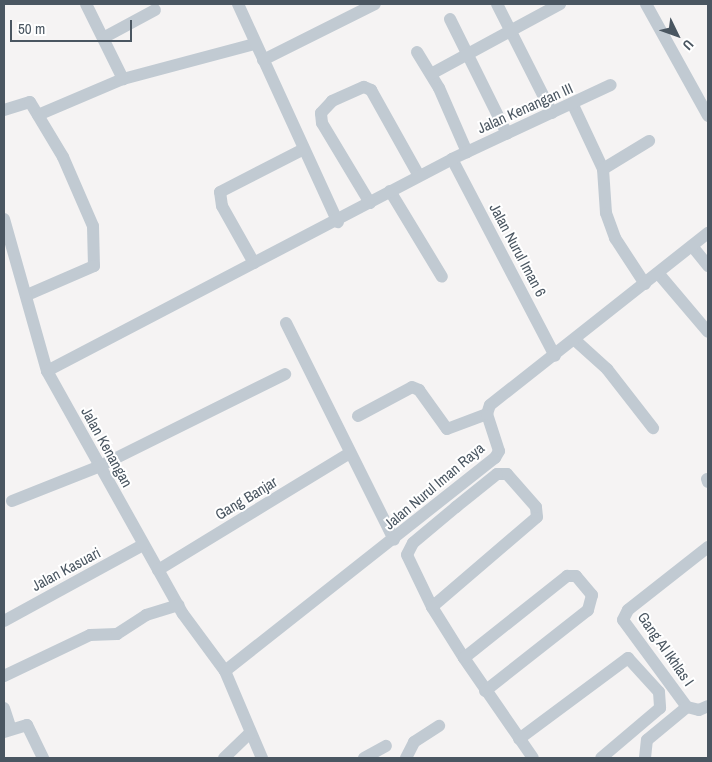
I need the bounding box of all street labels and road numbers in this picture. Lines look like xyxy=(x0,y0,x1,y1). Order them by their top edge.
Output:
street label: Jalan Kenangan III xyxy=(474,79,576,137)
street label: Jalan Nurul Iman 6 xyxy=(486,200,550,300)
street label: Jalan Kenangan xyxy=(78,404,136,490)
street label: Jalan Nurul Iman Raya xyxy=(380,439,488,533)
street label: Gang Banjar xyxy=(212,473,280,523)
street label: Jalan Kasuari xyxy=(29,543,103,595)
street label: Gang Al Ikhlas I xyxy=(634,608,698,690)

